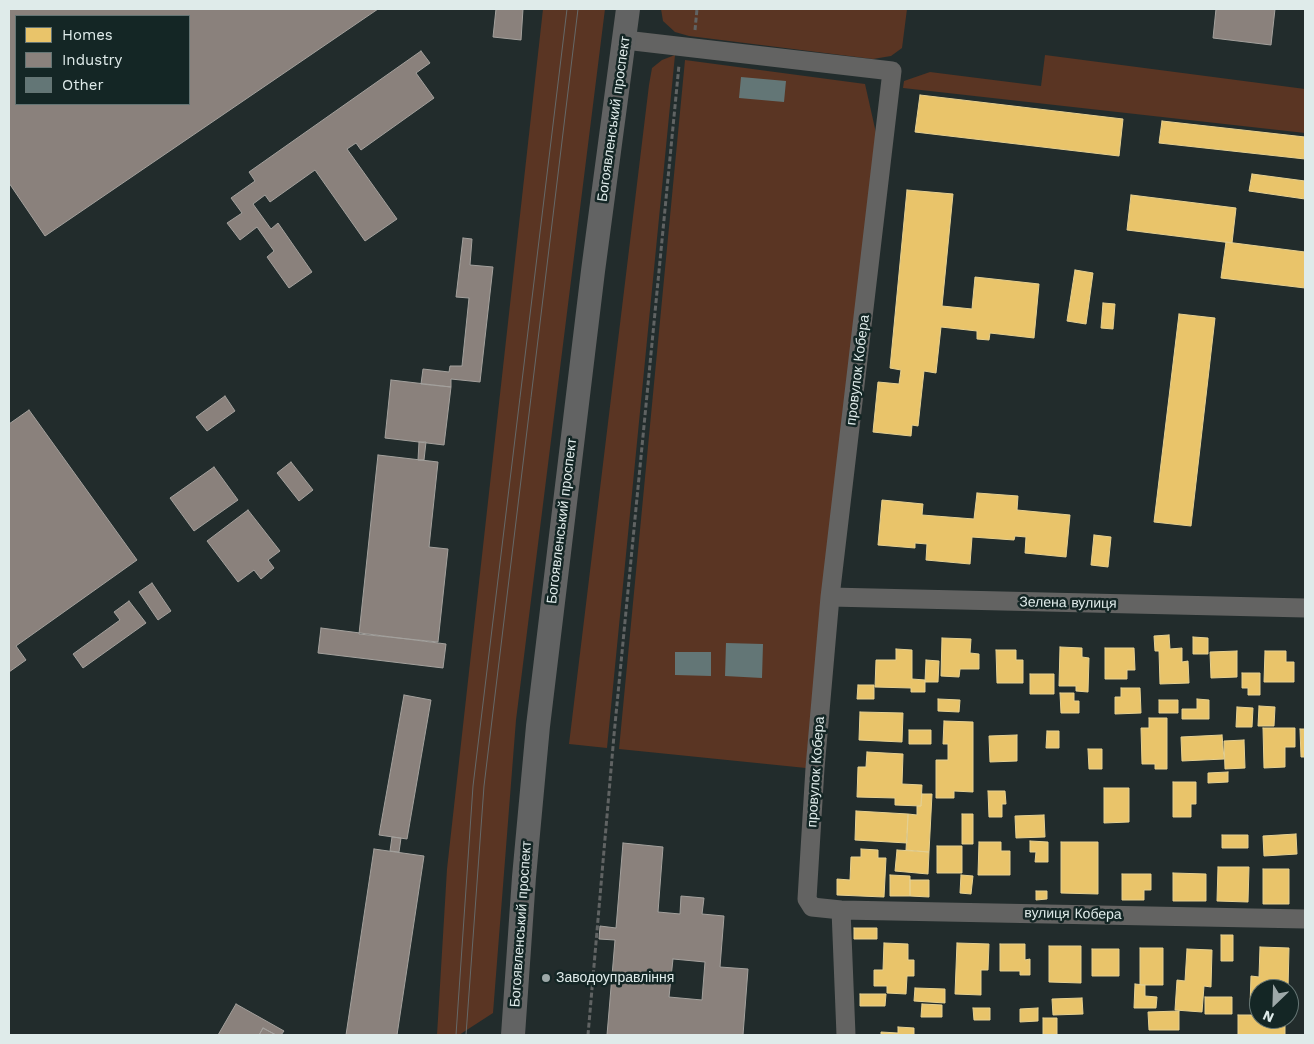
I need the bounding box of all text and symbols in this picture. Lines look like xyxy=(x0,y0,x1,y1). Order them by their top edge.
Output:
legend xyxy=(15,15,190,105)
text: Homes xyxy=(62,26,113,44)
street label: Богоявленський проспект xyxy=(594,35,634,203)
text: Industry xyxy=(62,51,122,69)
text: Other xyxy=(62,76,104,94)
street label: провулок Кобера xyxy=(843,314,873,426)
street label: Богоявленський проспект xyxy=(543,437,581,605)
street label: Зелена вулиця xyxy=(1019,594,1117,612)
street label: провулок Кобера xyxy=(804,716,828,828)
street label: Богоявленський проспект xyxy=(507,840,535,1008)
street label: вулиця Кобера xyxy=(1024,905,1122,923)
place label: Заводоуправління xyxy=(556,970,674,986)
marker: Заводоуправління xyxy=(540,972,552,984)
north arrow xyxy=(1249,979,1299,1029)
text: N xyxy=(1260,1007,1276,1026)

